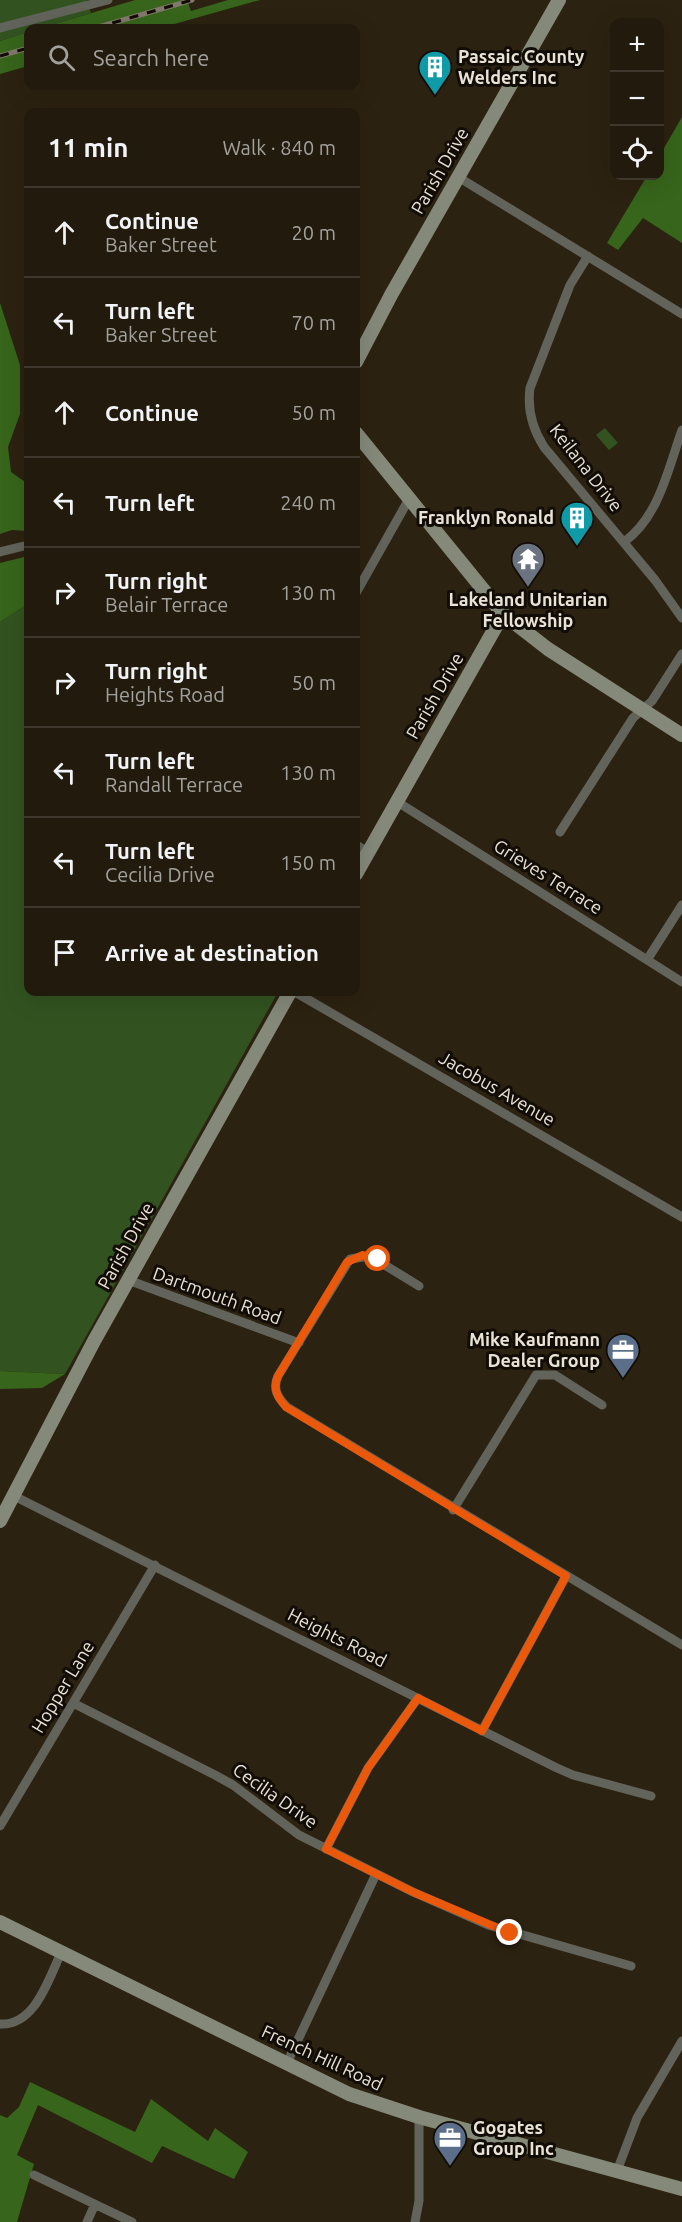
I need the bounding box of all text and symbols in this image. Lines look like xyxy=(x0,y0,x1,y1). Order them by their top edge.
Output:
map controls xyxy=(610,18,664,180)
button: + xyxy=(610,18,664,72)
search box xyxy=(24,24,360,90)
icon: search xyxy=(45,41,78,74)
text: Search here xyxy=(93,45,209,70)
place label: Passaic County Welders Inc xyxy=(458,46,585,87)
building icon: Passaic County Welders Inc xyxy=(417,49,453,96)
button: − xyxy=(610,72,664,126)
street label: Parish Drive xyxy=(407,124,472,217)
button: locate xyxy=(610,126,664,180)
text: 11 min xyxy=(48,133,128,162)
text: Walk · 840 m xyxy=(223,136,336,159)
text: Continue xyxy=(105,208,199,233)
icon: ahead xyxy=(48,216,81,249)
text: 20 m xyxy=(292,221,336,244)
text: Baker Street xyxy=(105,233,217,256)
text: Turn left xyxy=(105,298,195,323)
icon: left xyxy=(48,306,81,339)
text: 70 m xyxy=(292,311,336,334)
text: Baker Street xyxy=(105,323,217,346)
icon: ahead xyxy=(48,396,81,429)
text: Continue xyxy=(105,400,199,425)
text: 50 m xyxy=(292,401,336,424)
street label: Keilana Drive xyxy=(547,420,627,515)
icon: left xyxy=(48,486,81,519)
text: Turn left xyxy=(105,490,195,515)
text: 240 m xyxy=(280,491,336,514)
building icon: Franklyn Ronald xyxy=(559,500,595,547)
place label: Franklyn Ronald xyxy=(418,507,554,527)
temple icon: Lakeland Unitarian Fellowship xyxy=(510,541,546,588)
text: Turn right xyxy=(105,568,207,593)
icon: right xyxy=(48,576,81,609)
text: 130 m xyxy=(280,581,336,604)
place label: Lakeland Unitarian Fellowship xyxy=(449,589,607,630)
text: Belair Terrace xyxy=(105,593,228,616)
street label: Parish Drive xyxy=(402,649,467,742)
text: Turn right xyxy=(105,658,207,683)
icon: right xyxy=(48,666,81,699)
text: 50 m xyxy=(292,671,336,694)
text: Heights Road xyxy=(105,683,225,706)
text: Turn left xyxy=(105,748,195,773)
icon: left xyxy=(48,756,81,789)
text: 130 m xyxy=(280,761,336,784)
text: Randall Terrace xyxy=(105,773,243,796)
street label: Grieves Terrace xyxy=(491,835,606,917)
text: Turn left xyxy=(105,838,195,863)
icon: left xyxy=(48,846,81,879)
text: 150 m xyxy=(280,851,336,874)
text: Cecilia Drive xyxy=(105,863,215,886)
icon: arrive xyxy=(48,936,81,969)
text: Arrive at destination xyxy=(105,940,319,965)
street label: Jacobus Avenue xyxy=(436,1047,559,1129)
street label: Parish Drive xyxy=(93,1199,157,1292)
route start xyxy=(364,1245,390,1271)
street label: Dartmouth Road xyxy=(150,1263,284,1328)
place label: Mike Kaufmann Dealer Group xyxy=(469,1329,600,1370)
office icon: Mike Kaufmann Dealer Group xyxy=(605,1332,641,1379)
street label: Heights Road xyxy=(285,1604,390,1671)
street label: Hopper Lane xyxy=(27,1637,97,1736)
street label: Cecilia Drive xyxy=(229,1759,322,1832)
route end xyxy=(496,1919,522,1945)
street label: French Hill Road xyxy=(259,2020,386,2094)
place label: Gogates Group Inc xyxy=(473,2117,554,2158)
office icon: Gogates Group Inc xyxy=(432,2120,468,2167)

